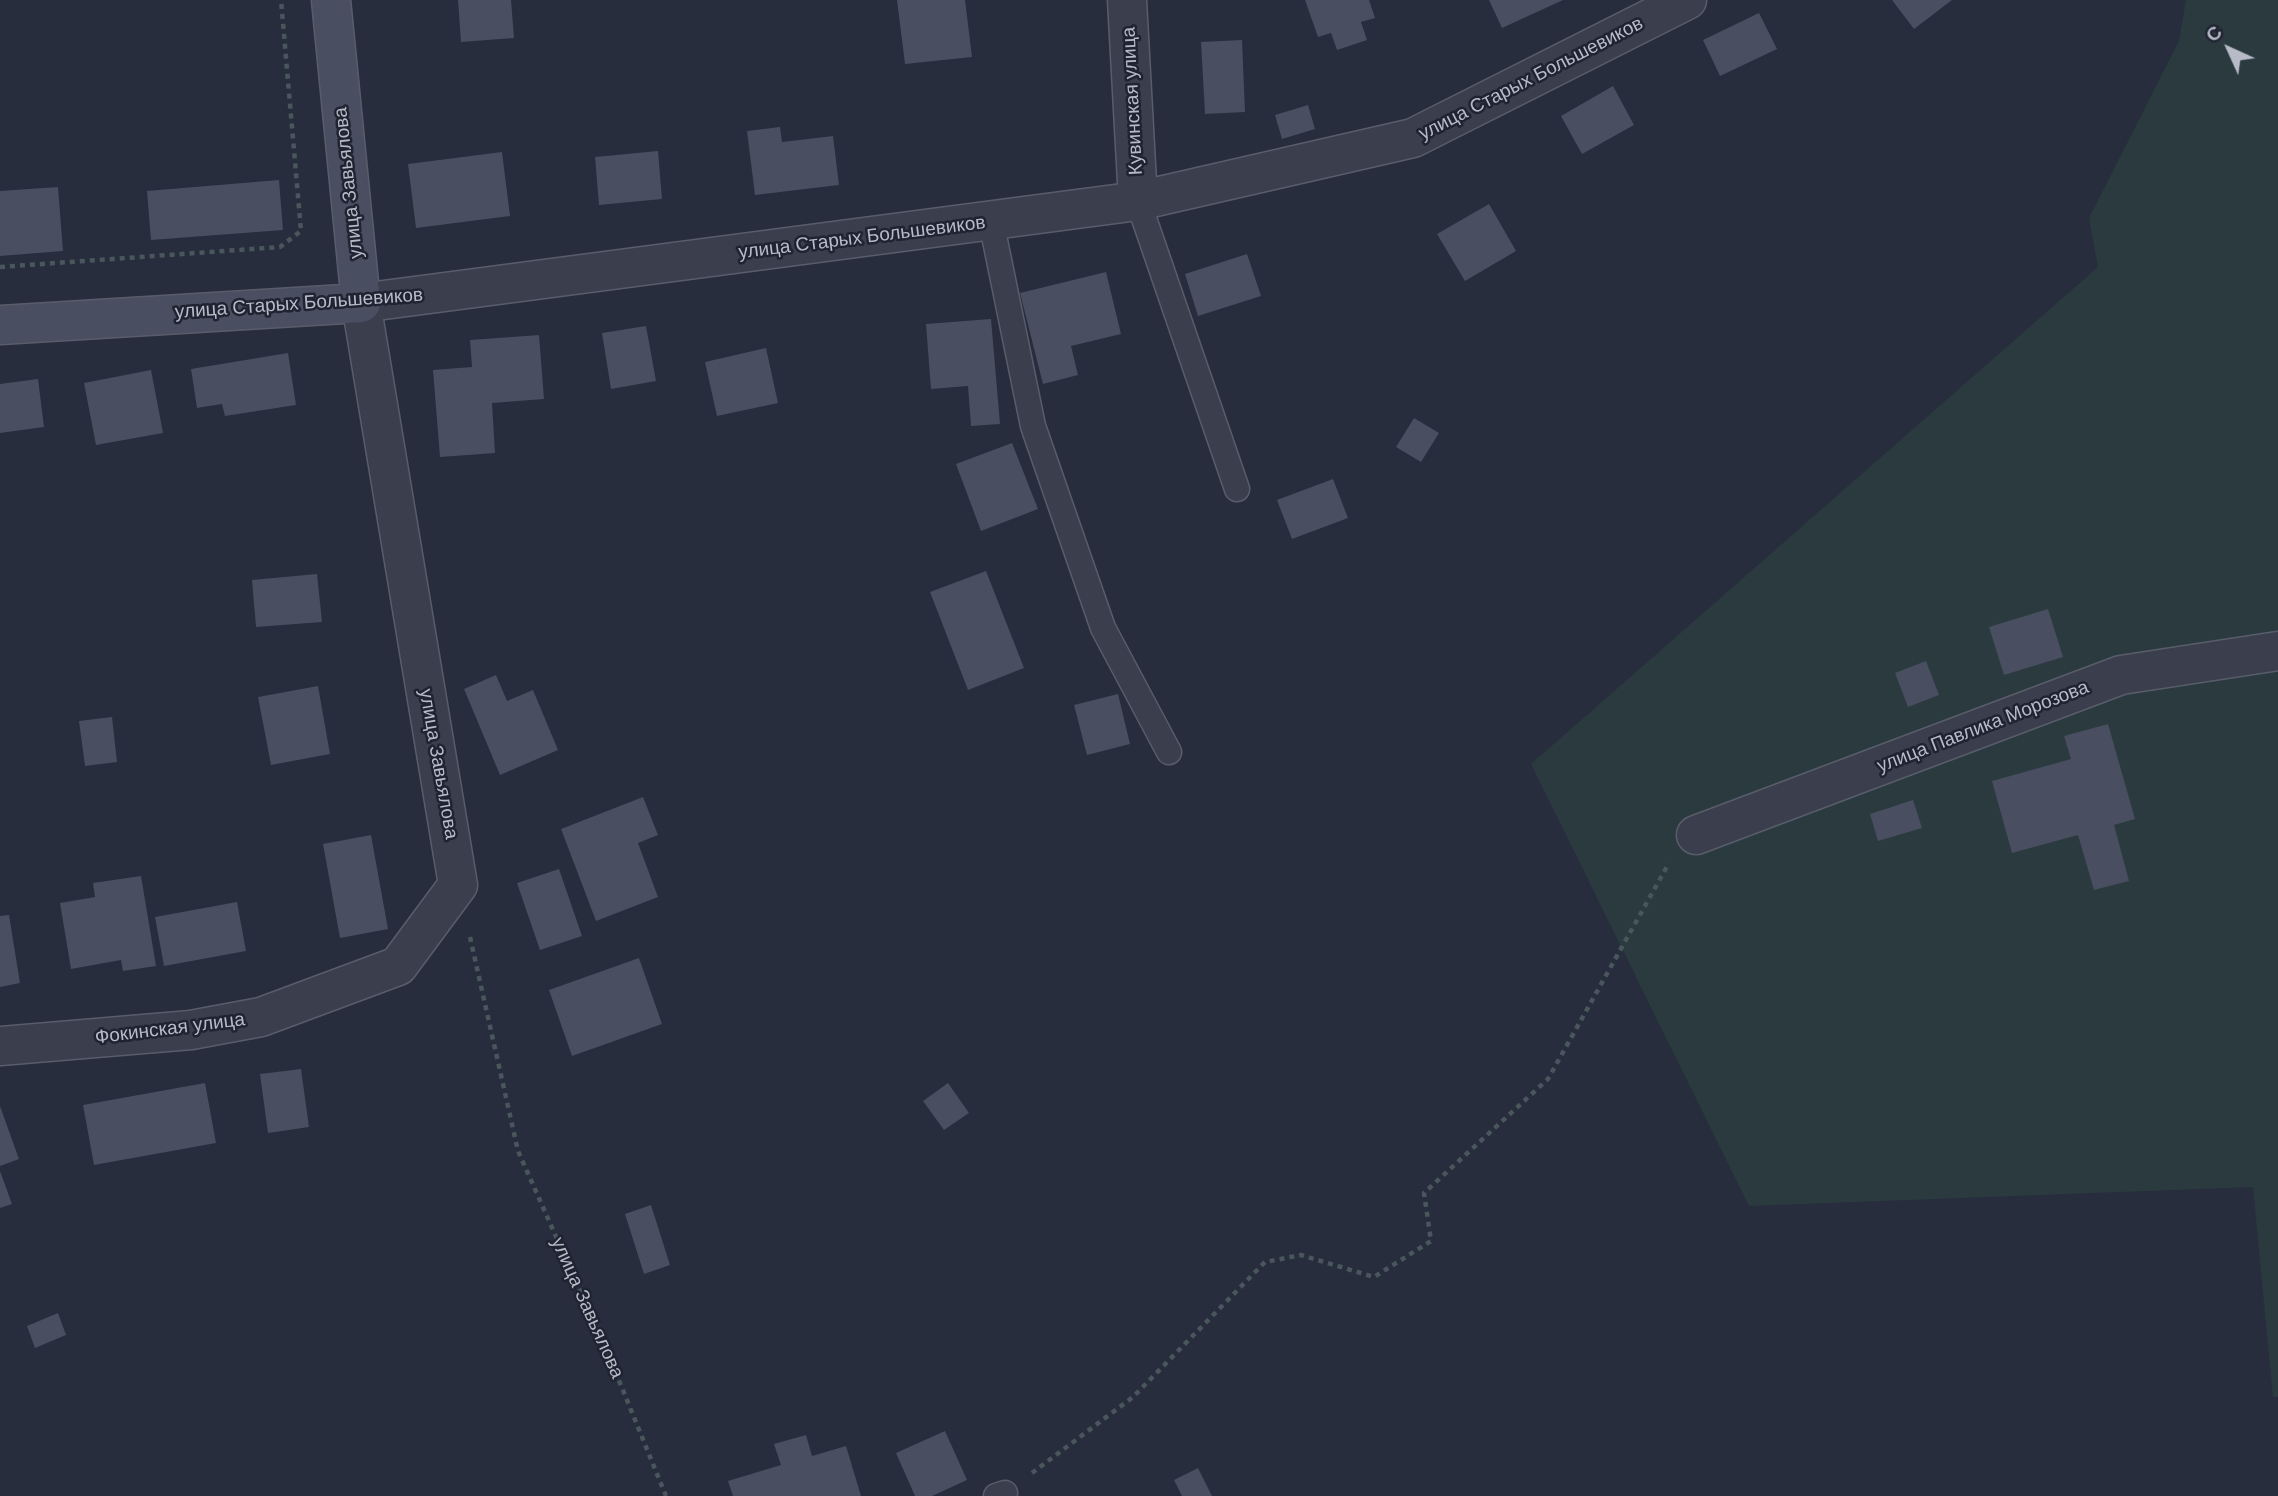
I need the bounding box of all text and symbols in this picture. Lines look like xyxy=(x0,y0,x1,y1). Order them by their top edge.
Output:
street label: улица Старых Большевиков xyxy=(1415,12,1647,146)
north arrow xyxy=(2194,14,2264,84)
text: С xyxy=(2202,22,2226,46)
street label: Кувинская улица xyxy=(1118,26,1148,176)
street label: улица Завьялова xyxy=(330,106,368,260)
street label: улица Старых Большевиков xyxy=(737,212,987,264)
street label: улица Старых Большевиков xyxy=(174,284,424,324)
street label: улица Павлика Морозова xyxy=(1874,676,2092,778)
street label: улица Завьялова xyxy=(414,687,462,841)
street label: Фокинская улица xyxy=(94,1008,246,1050)
street label: улица Завьялова xyxy=(546,1234,628,1382)

